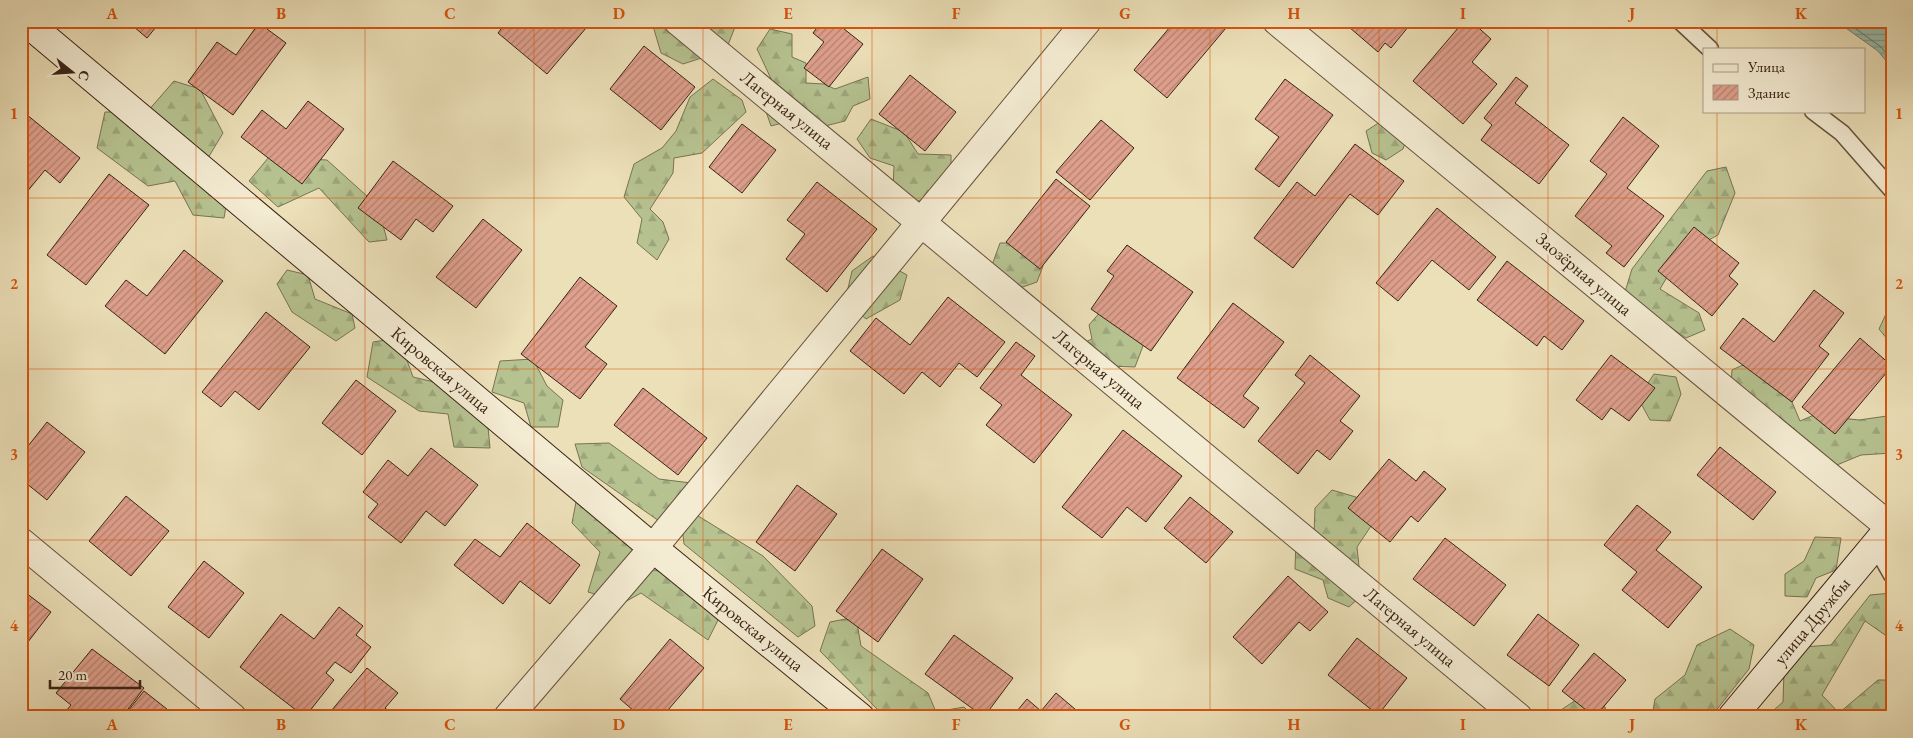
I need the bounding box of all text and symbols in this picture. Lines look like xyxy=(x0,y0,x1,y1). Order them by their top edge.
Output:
text: A xyxy=(105,3,118,24)
text: B xyxy=(276,3,286,24)
text: C xyxy=(444,3,456,24)
text: D xyxy=(613,3,625,24)
text: E xyxy=(783,3,793,24)
text: F xyxy=(952,3,961,24)
text: G xyxy=(1119,3,1131,24)
text: H xyxy=(1288,3,1301,24)
text: I xyxy=(1460,3,1466,24)
text: J xyxy=(1627,3,1635,24)
text: K xyxy=(1795,3,1808,24)
north arrow xyxy=(48,48,98,98)
legend xyxy=(1703,48,1866,112)
text: Улица xyxy=(1747,57,1785,76)
street label: Лагерная улица xyxy=(736,65,839,155)
text: С xyxy=(74,68,94,83)
text: Здание xyxy=(1748,83,1790,102)
text: 1 xyxy=(10,103,18,124)
text: 1 xyxy=(1895,103,1903,124)
street label: Заозёрная улица xyxy=(1532,227,1638,321)
text: 2 xyxy=(10,273,19,294)
text: 2 xyxy=(1895,273,1904,294)
street label: Кировская улица xyxy=(387,321,497,419)
street label: Лагерная улица xyxy=(1049,324,1151,414)
text: 3 xyxy=(10,444,18,465)
text: 3 xyxy=(1895,444,1903,465)
street label: улица Дружбы xyxy=(1768,572,1855,669)
street label: Кировская улица xyxy=(698,581,809,677)
street label: Лагерная улица xyxy=(1360,582,1462,672)
text: 4 xyxy=(10,615,19,636)
text: 4 xyxy=(1895,615,1904,636)
scale bar xyxy=(50,658,140,690)
text: 20 m xyxy=(58,665,87,684)
text: A xyxy=(105,714,118,735)
text: B xyxy=(276,714,286,735)
text: C xyxy=(444,714,456,735)
text: D xyxy=(613,714,625,735)
text: E xyxy=(783,714,793,735)
text: F xyxy=(952,714,961,735)
text: G xyxy=(1119,714,1131,735)
text: H xyxy=(1288,714,1301,735)
text: I xyxy=(1460,714,1466,735)
text: J xyxy=(1627,714,1635,735)
text: K xyxy=(1795,714,1808,735)

